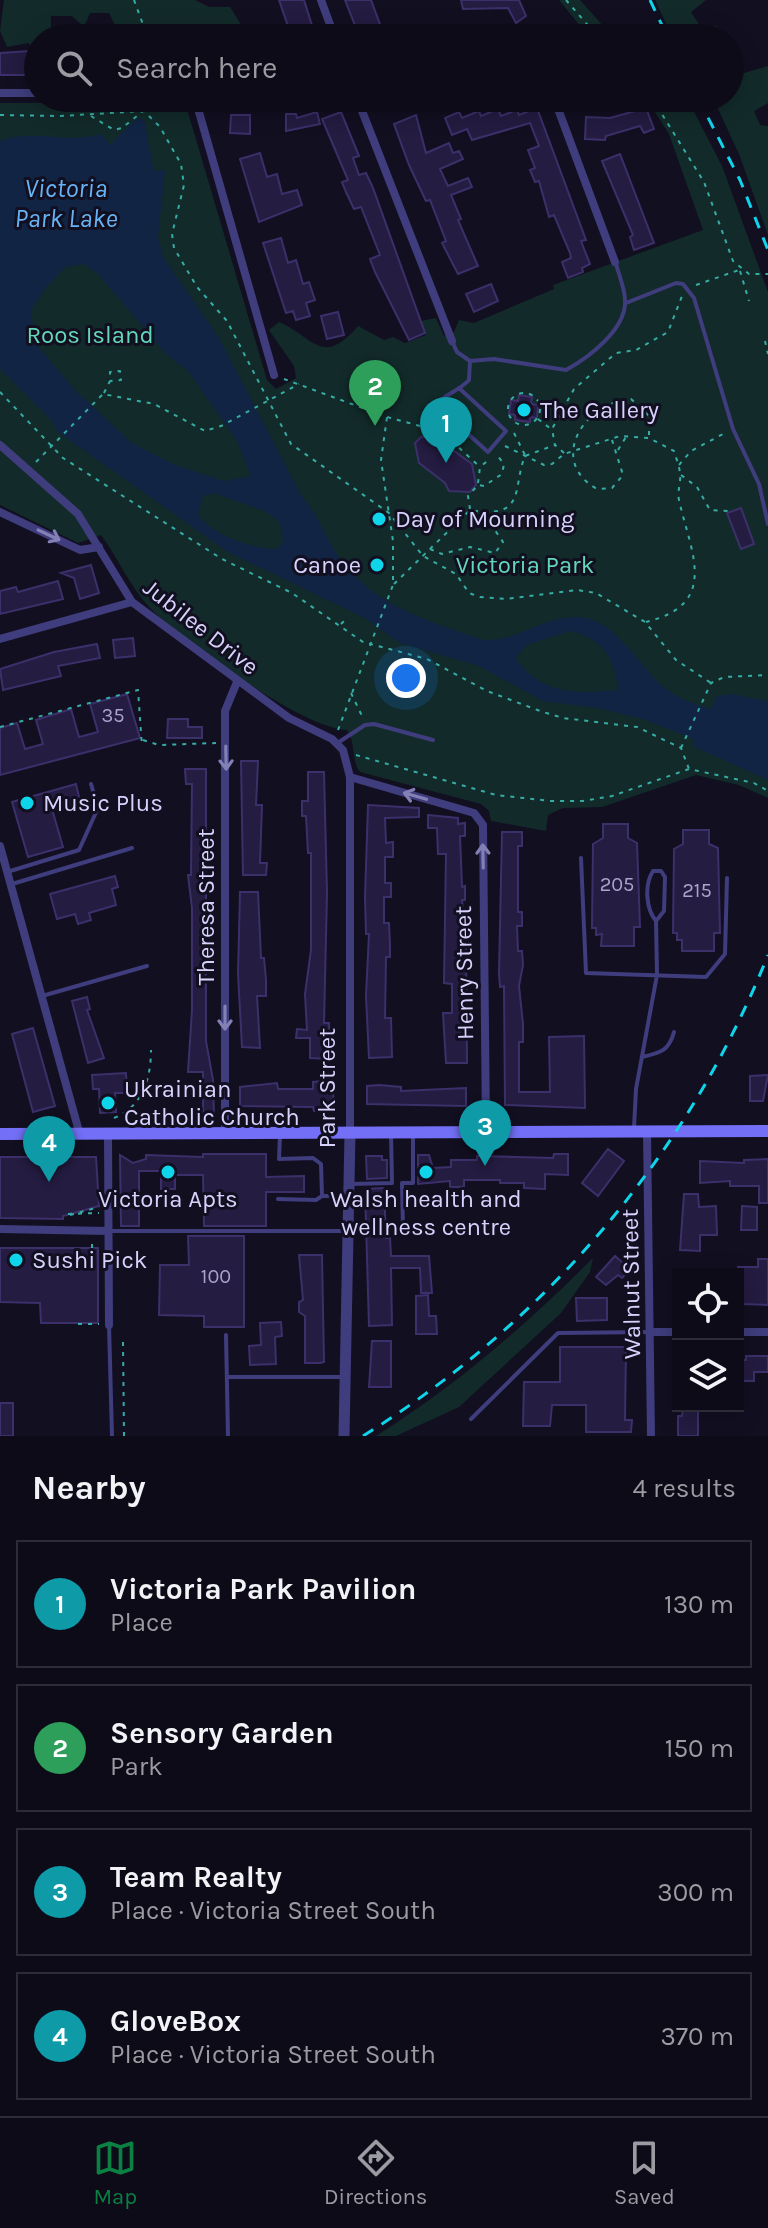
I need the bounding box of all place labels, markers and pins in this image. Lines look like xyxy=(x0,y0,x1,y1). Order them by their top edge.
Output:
pin: 2 xyxy=(349,360,401,426)
place label: The Gallery xyxy=(540,396,659,424)
pin: 1 xyxy=(420,397,472,463)
marker: The Gallery xyxy=(515,401,533,419)
place label: Day of Mourning xyxy=(395,505,575,533)
marker: Day of Mourning xyxy=(370,510,388,528)
place label: Canoe xyxy=(293,551,361,579)
marker: Canoe xyxy=(368,556,386,574)
place label: Music Plus xyxy=(43,789,163,817)
marker: Music Plus xyxy=(18,794,36,812)
place label: Ukrainian Catholic Church xyxy=(124,1075,300,1131)
marker: Ukrainian Catholic Church xyxy=(99,1094,117,1112)
pin: 3 xyxy=(459,1100,511,1166)
pin: 4 xyxy=(23,1116,75,1182)
marker: Victoria Apts xyxy=(159,1163,177,1181)
marker: Walsh health and wellness centre xyxy=(417,1163,435,1181)
place label: Victoria Apts xyxy=(98,1185,238,1213)
place label: Walsh health and wellness centre xyxy=(330,1185,522,1241)
place label: Sushi Pick xyxy=(32,1246,147,1274)
marker: Sushi Pick xyxy=(7,1251,25,1269)

